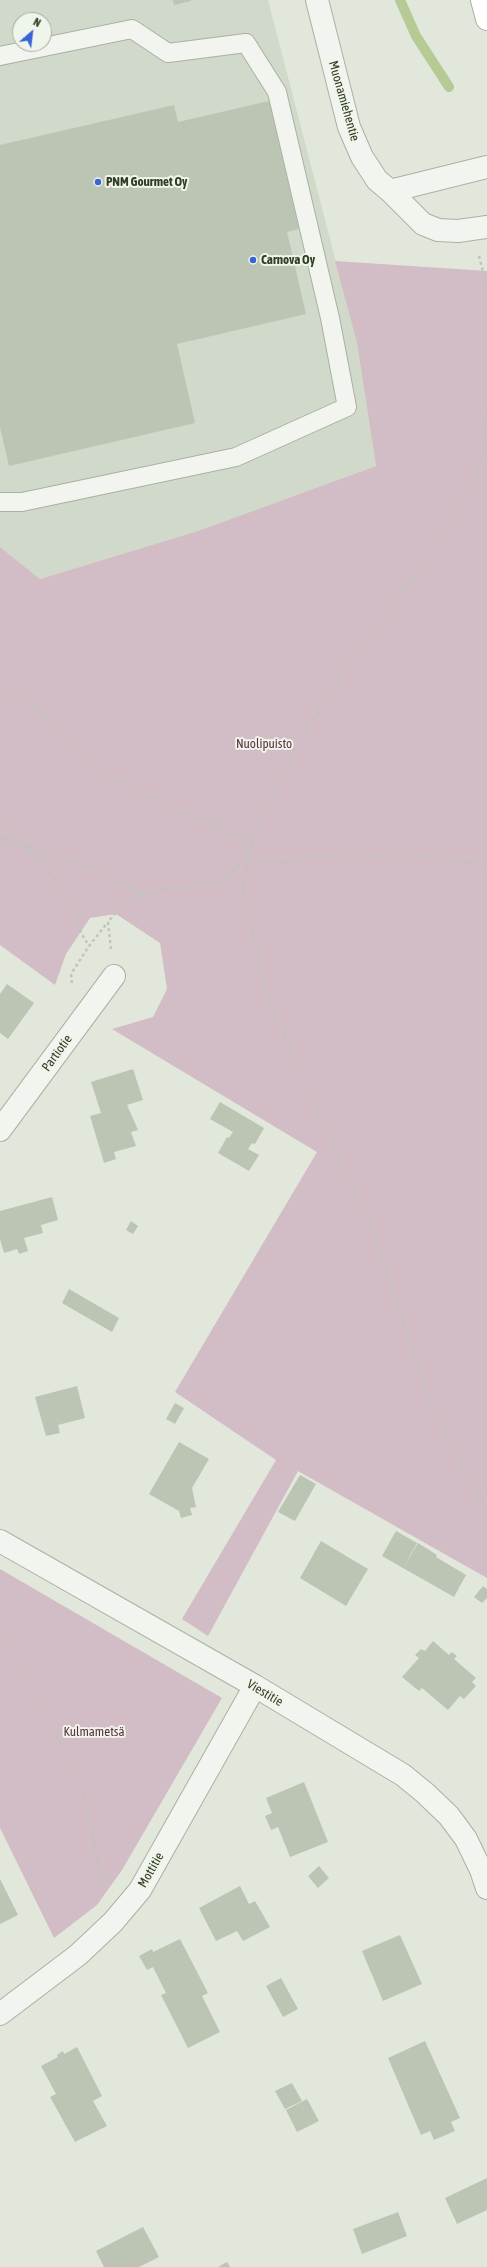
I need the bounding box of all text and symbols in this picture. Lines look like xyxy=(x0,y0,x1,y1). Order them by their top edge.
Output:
north arrow xyxy=(12,12,52,52)
text: N xyxy=(31,15,43,29)
street label: Muonamiehentie xyxy=(325,59,363,143)
place label: PNM Gourmet Oy xyxy=(106,174,187,190)
marker: PNM Gourmet Oy xyxy=(93,177,103,187)
place label: Carnova Oy xyxy=(261,252,315,268)
marker: Carnova Oy xyxy=(248,255,258,265)
park label: Nuolipuisto xyxy=(236,736,292,752)
street label: Partiotie xyxy=(39,1032,75,1074)
street label: Viestitie xyxy=(244,1676,286,1710)
park label: Kulmametsä xyxy=(63,1724,125,1740)
street label: Mottitie xyxy=(135,1850,167,1890)

